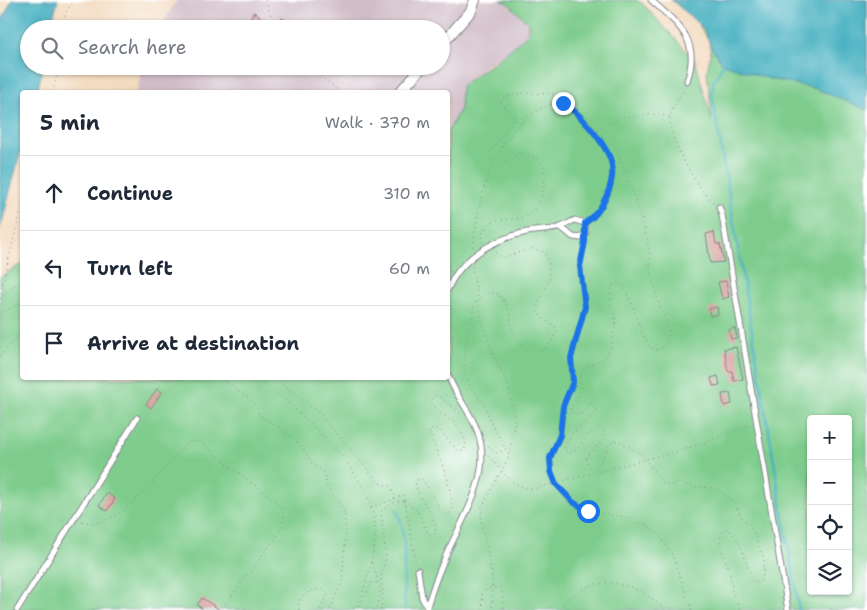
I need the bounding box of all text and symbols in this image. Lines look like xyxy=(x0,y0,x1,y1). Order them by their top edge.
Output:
search box xyxy=(20,20,450,75)
icon: search xyxy=(38,34,66,62)
text: Search here xyxy=(78,35,187,60)
route end xyxy=(552,92,575,115)
text: 5 min xyxy=(40,109,100,137)
text: Walk · 370 m xyxy=(325,112,430,133)
icon: ahead xyxy=(40,179,68,207)
text: Continue xyxy=(87,181,173,206)
text: 310 m xyxy=(383,183,430,204)
icon: left xyxy=(40,254,68,282)
text: Turn left xyxy=(87,256,173,281)
text: 60 m xyxy=(389,258,430,279)
icon: arrive xyxy=(40,329,68,357)
text: Arrive at destination xyxy=(87,331,299,356)
map controls xyxy=(807,415,852,595)
button: + xyxy=(807,415,852,460)
button: − xyxy=(807,460,852,505)
route start xyxy=(577,500,600,523)
button: locate xyxy=(807,505,852,550)
button: layers xyxy=(807,550,852,595)

